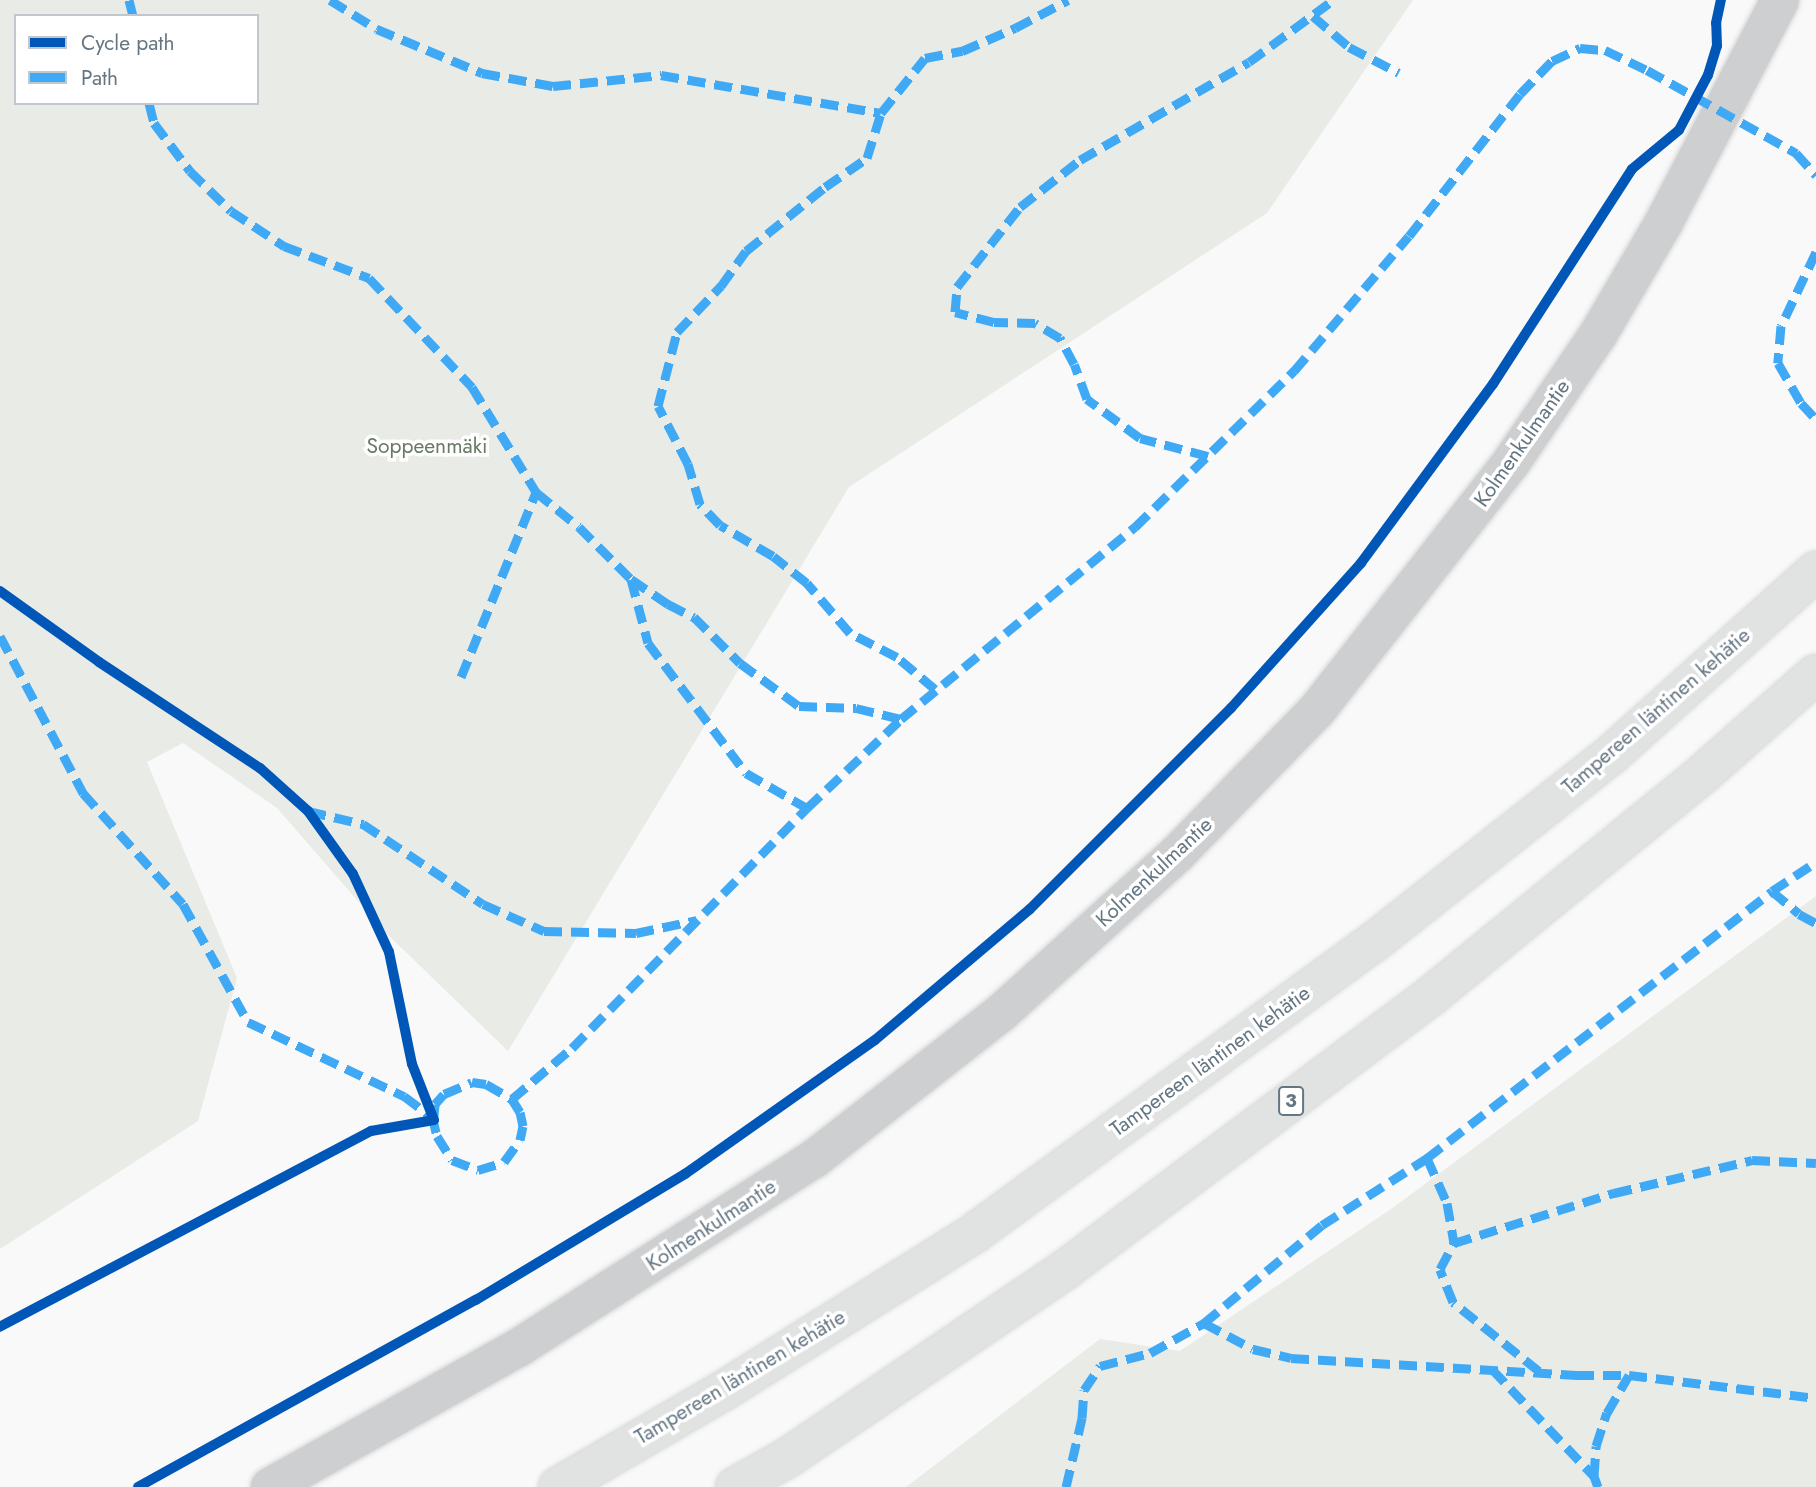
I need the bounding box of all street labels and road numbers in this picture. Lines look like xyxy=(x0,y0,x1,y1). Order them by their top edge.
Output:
street label: Kolmenkulmantie xyxy=(1469,375,1575,511)
street label: Tampereen läntinen kehätie xyxy=(1557,623,1755,799)
street label: Kolmenkulmantie xyxy=(1091,812,1217,932)
street label: Tampereen läntinen kehätie xyxy=(1105,980,1315,1142)
road number: 3 xyxy=(1277,1086,1305,1116)
street label: Kolmenkulmantie xyxy=(641,1174,781,1276)
street label: Tampereen läntinen kehätie xyxy=(630,1304,850,1450)

